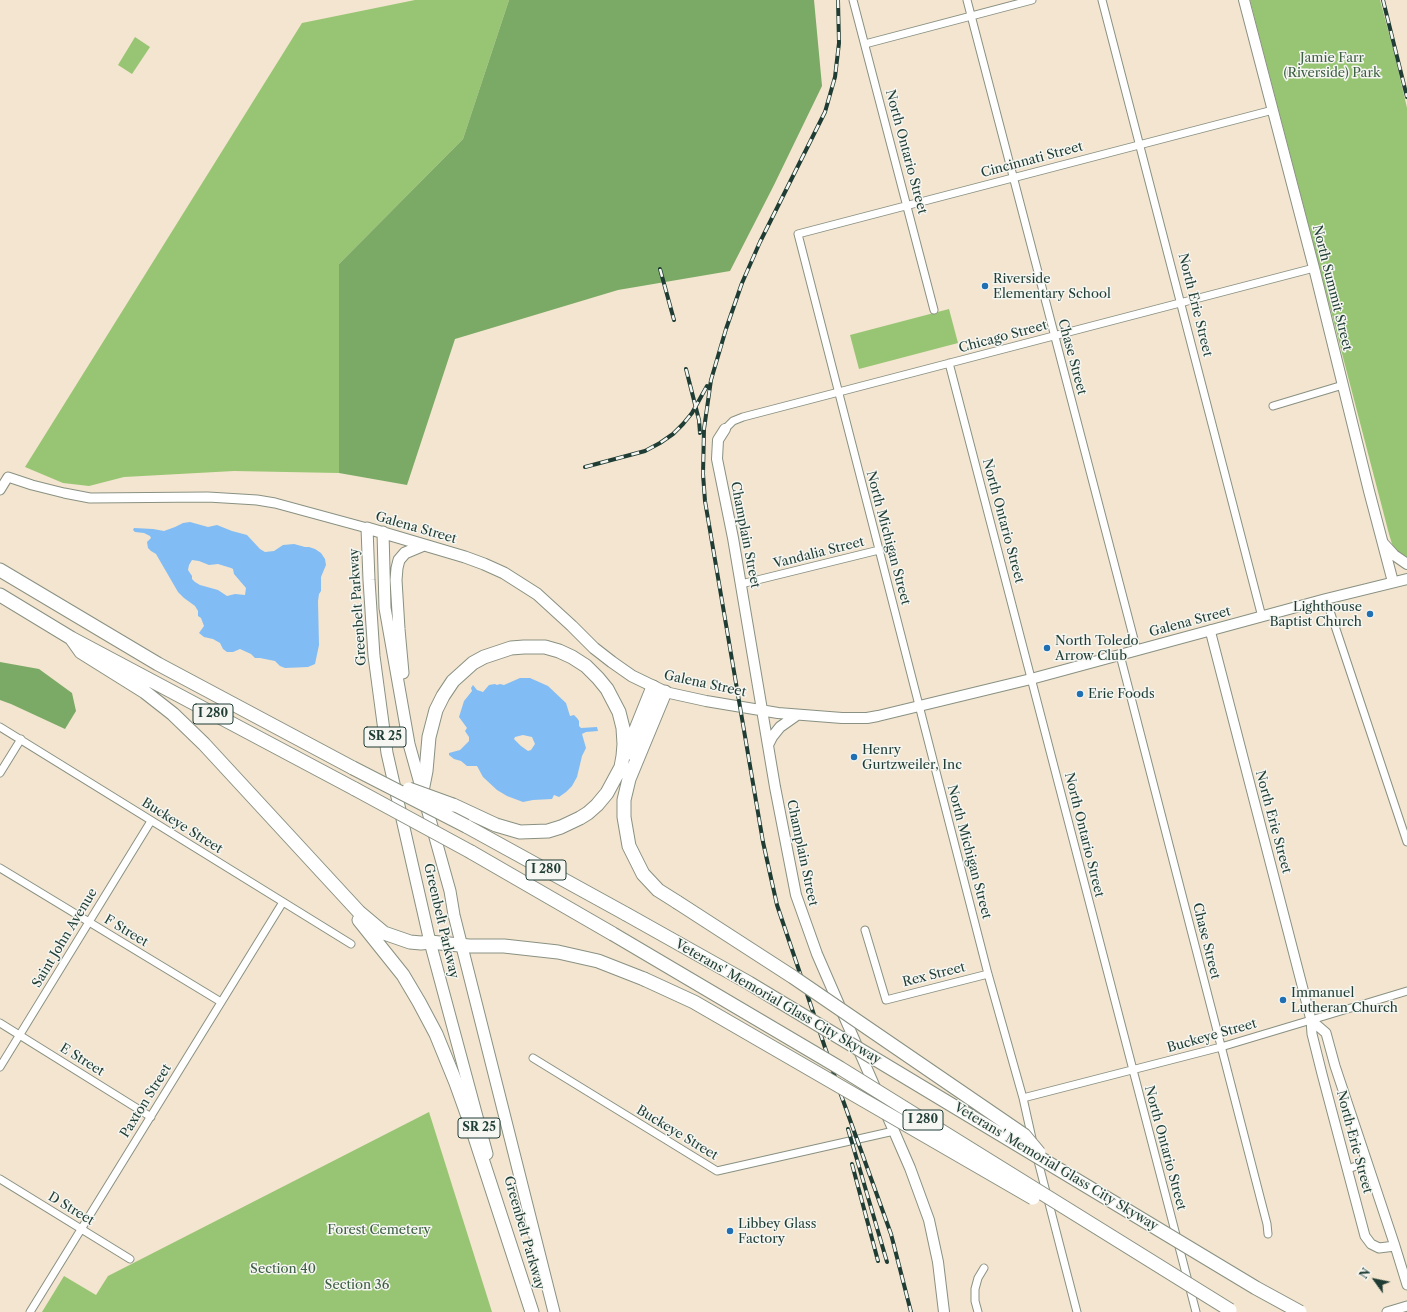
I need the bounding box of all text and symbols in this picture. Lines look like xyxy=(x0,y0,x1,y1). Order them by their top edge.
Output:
park label: Jamie Farr (Riverside) Park xyxy=(1284,50,1380,81)
street label: North Ontario Street xyxy=(882,88,930,216)
street label: Cincinnati Street xyxy=(979,139,1085,181)
street label: North Summit Street xyxy=(1309,224,1355,352)
street label: North Erie Street xyxy=(1175,252,1215,358)
place label: Riverside Elementary School xyxy=(993,271,1111,302)
marker: Riverside Elementary School xyxy=(980,281,990,291)
street label: Chase Street xyxy=(1054,317,1090,397)
street label: Chicago Street xyxy=(957,318,1049,356)
street label: North Ontario Street xyxy=(979,457,1027,585)
street label: North Michigan Street xyxy=(863,469,913,607)
street label: Champlain Street xyxy=(727,480,763,590)
street label: Galena Street xyxy=(374,509,458,547)
street label: Vandalia Street xyxy=(772,534,866,572)
street label: Greenbelt Parkway xyxy=(346,548,370,666)
place label: Lighthouse Baptist Church xyxy=(1269,599,1362,630)
street label: Galena Street xyxy=(1148,604,1232,640)
marker: Lighthouse Baptist Church xyxy=(1365,609,1375,619)
place label: North Toledo Arrow Club xyxy=(1055,633,1139,664)
marker: North Toledo Arrow Club xyxy=(1042,643,1052,653)
street label: Galena Street xyxy=(662,668,748,700)
place label: Erie Foods xyxy=(1088,686,1155,702)
marker: Erie Foods xyxy=(1075,689,1085,699)
road number: I 280 xyxy=(193,704,233,724)
road number: SR 25 xyxy=(364,727,406,747)
place label: Henry Gurtzweiler, Inc xyxy=(862,742,962,773)
marker: Henry Gurtzweiler, Inc xyxy=(849,752,859,762)
street label: North Erie Street xyxy=(1252,769,1294,875)
street label: North Ontario Street xyxy=(1061,771,1107,899)
street label: North Michigan Street xyxy=(944,783,994,921)
street label: Buckeye Street xyxy=(139,795,225,857)
street label: Champlain Street xyxy=(783,798,821,908)
road number: I 280 xyxy=(526,860,566,880)
street label: Greenbelt Parkway xyxy=(420,862,462,980)
street label: Saint John Avenue xyxy=(29,886,101,990)
street label: Chase Street xyxy=(1189,901,1223,981)
street label: F Street xyxy=(101,912,151,950)
street label: Veterans' Memorial Glass City Skyway xyxy=(672,936,884,1068)
street label: Rex Street xyxy=(901,960,967,990)
place label: Immanuel Lutheran Church xyxy=(1291,985,1398,1016)
marker: Immanuel Lutheran Church xyxy=(1278,995,1288,1005)
street label: Buckeye Street xyxy=(1165,1016,1259,1056)
street label: E Street xyxy=(57,1040,107,1080)
street label: Paxton Street xyxy=(117,1061,175,1141)
street label: North Ontario Street xyxy=(1141,1084,1189,1212)
street label: North Erie Street xyxy=(1333,1089,1375,1195)
street label: Veterans' Memorial Glass City Skyway xyxy=(951,1100,1161,1234)
street label: Buckeye Street xyxy=(633,1103,721,1163)
road number: I 280 xyxy=(903,1110,943,1130)
road number: SR 25 xyxy=(458,1118,500,1138)
street label: Greenbelt Parkway xyxy=(500,1174,548,1292)
street label: D Street xyxy=(45,1189,97,1229)
place label: Libbey Glass Factory xyxy=(738,1216,816,1247)
park label: Forest Cemetery xyxy=(327,1222,431,1238)
marker: Libbey Glass Factory xyxy=(725,1226,735,1236)
north arrow xyxy=(1355,1260,1395,1300)
park label: Section 40 xyxy=(250,1261,316,1277)
text: N xyxy=(1356,1266,1373,1281)
park label: Section 36 xyxy=(325,1277,389,1293)

